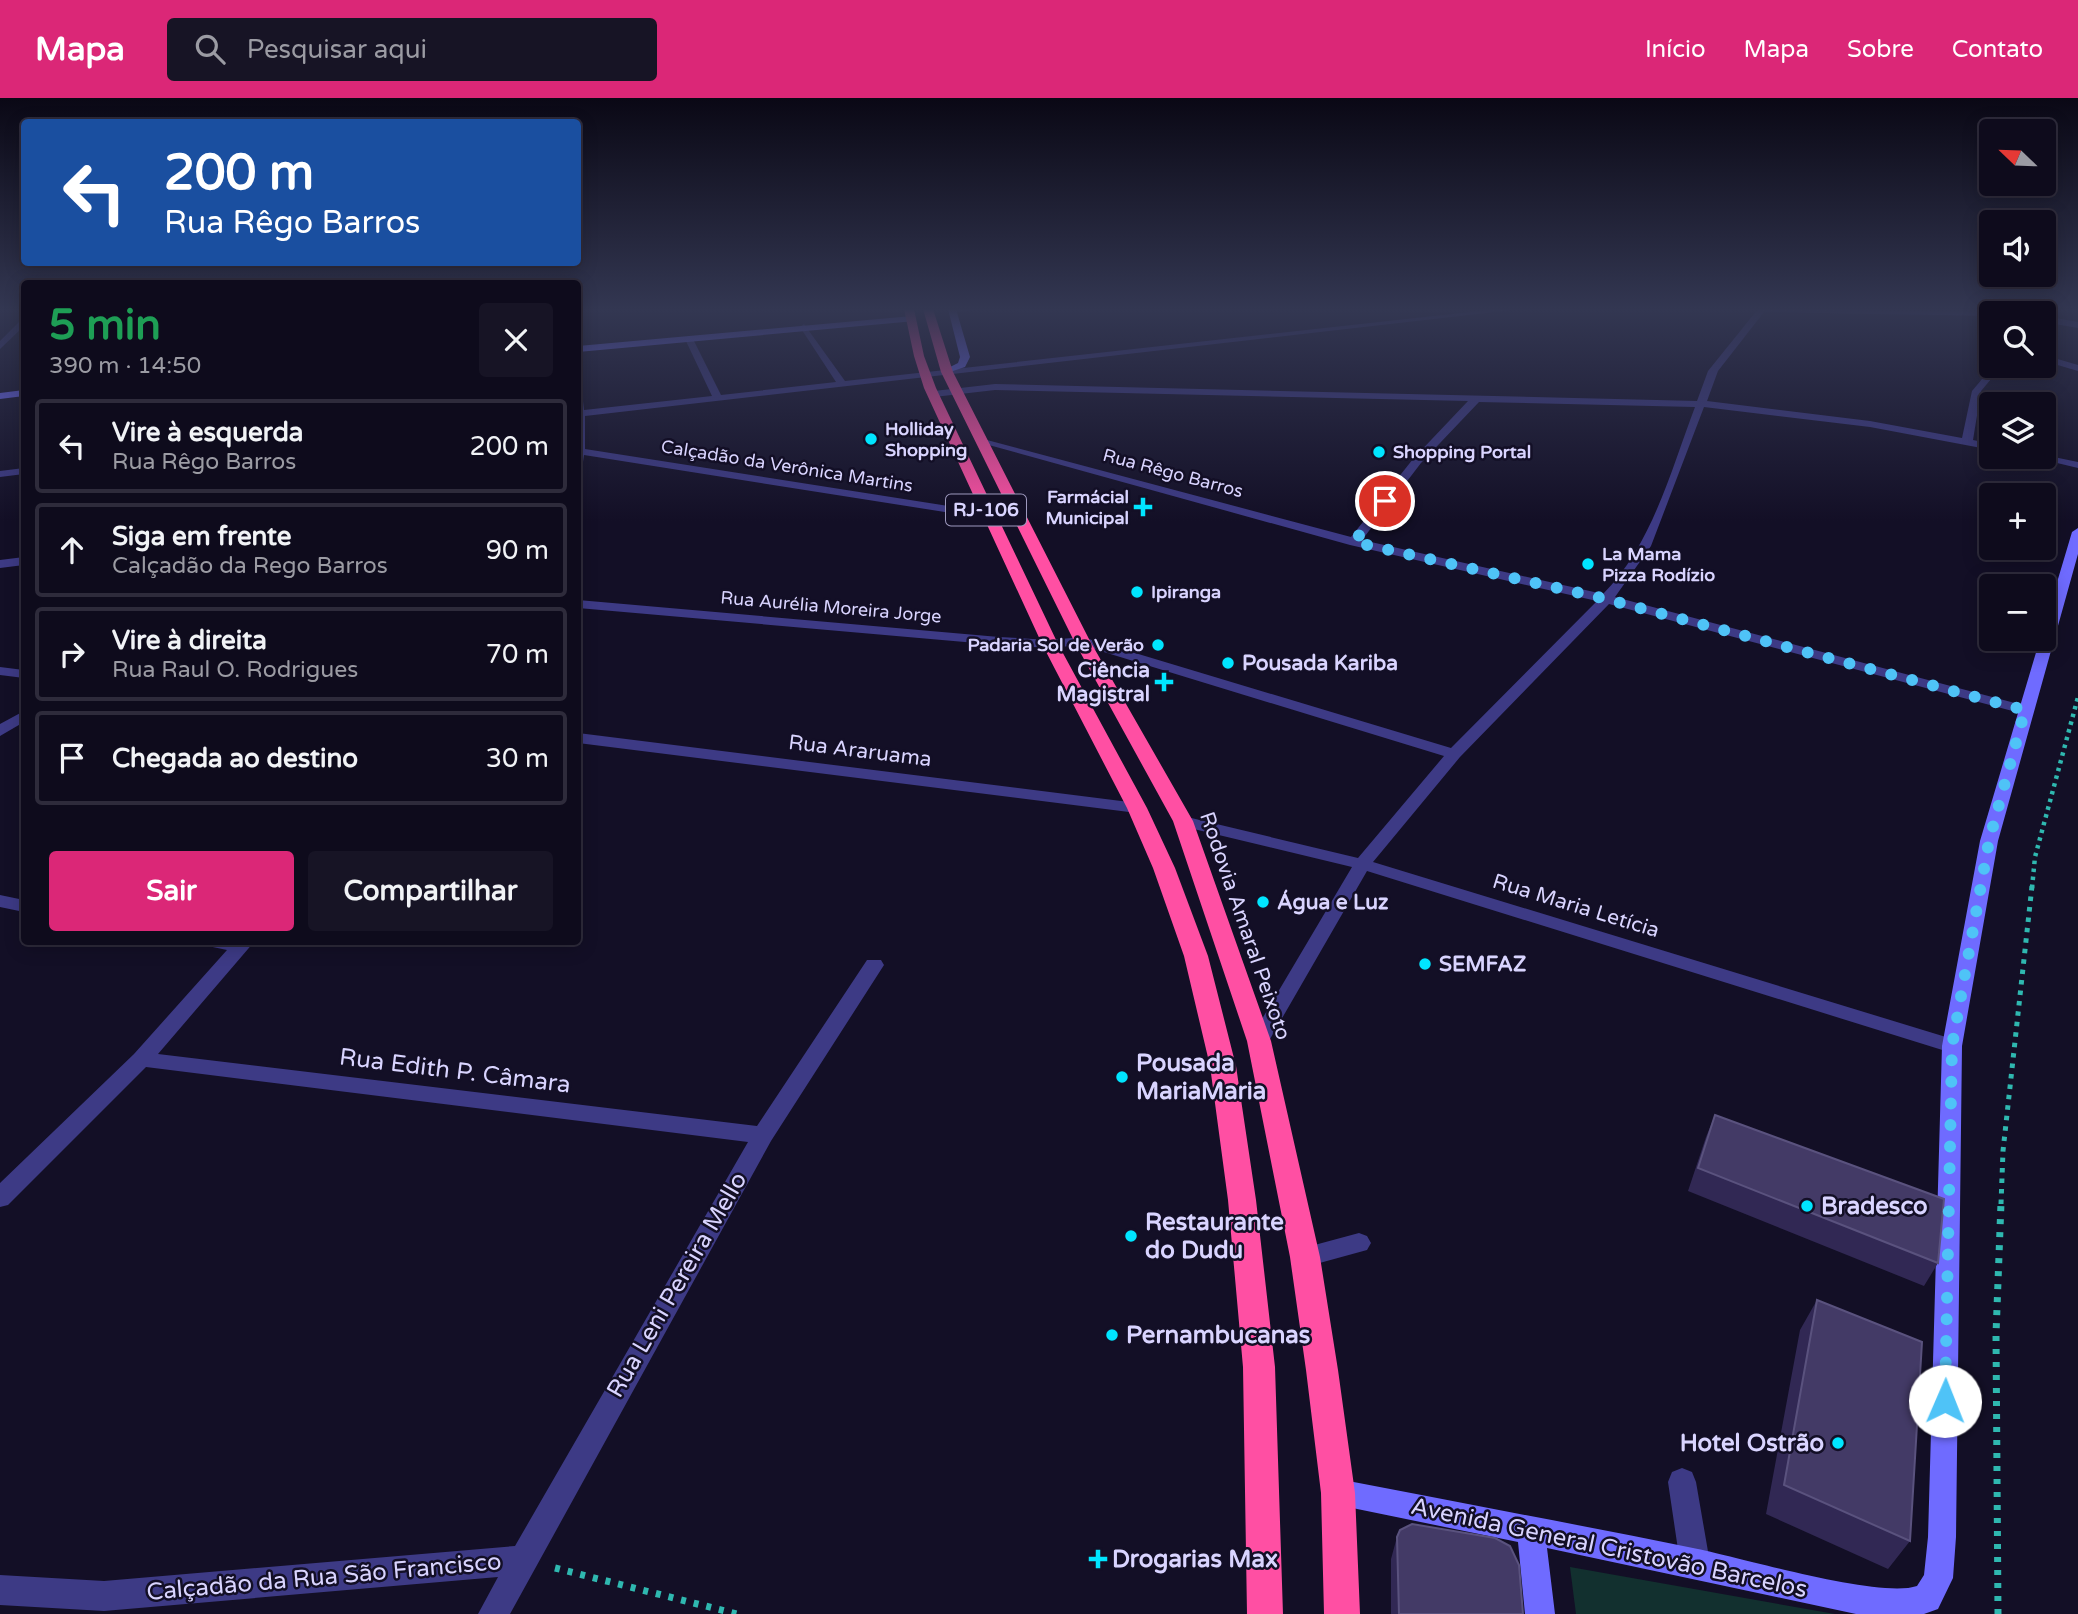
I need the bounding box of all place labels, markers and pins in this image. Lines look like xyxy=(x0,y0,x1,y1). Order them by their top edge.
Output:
place label: Holliday Shopping xyxy=(885,418,967,461)
marker: Holliday Shopping xyxy=(863,431,879,447)
place label: Shopping Portal xyxy=(1393,441,1531,463)
marker: Shopping Portal xyxy=(1371,444,1387,460)
pin xyxy=(1355,471,1415,531)
place label: Farmácial Municipal xyxy=(1045,486,1129,529)
marker: Farmácial Municipal xyxy=(1135,499,1151,515)
place label: La Mama Pizza Rodízio xyxy=(1602,543,1715,586)
marker: La Mama Pizza Rodízio xyxy=(1580,556,1596,572)
place label: Ipiranga xyxy=(1151,581,1221,603)
marker: Ipiranga xyxy=(1129,584,1145,600)
place label: Padaria Sol de Verão xyxy=(968,634,1144,656)
marker: Padaria Sol de Verão xyxy=(1150,637,1166,653)
place label: Pousada Kariba xyxy=(1242,651,1398,676)
marker: Pousada Kariba xyxy=(1220,655,1236,671)
place label: Ciência Magistral xyxy=(1056,658,1150,707)
marker: Ciência Magistral xyxy=(1156,674,1172,690)
place label: Água e Luz xyxy=(1277,889,1389,915)
marker: Água e Luz xyxy=(1255,894,1271,910)
place label: SEMFAZ xyxy=(1439,952,1526,977)
marker: SEMFAZ xyxy=(1417,956,1433,972)
place label: Pousada MariaMaria xyxy=(1136,1049,1266,1106)
marker: Pousada MariaMaria xyxy=(1114,1069,1130,1085)
place label: Bradesco xyxy=(1821,1192,1928,1221)
marker: Bradesco xyxy=(1799,1198,1815,1214)
place label: Restaurante do Dudu xyxy=(1145,1208,1284,1265)
marker: Restaurante do Dudu xyxy=(1123,1228,1139,1244)
place label: Pernambucanas xyxy=(1126,1321,1310,1350)
marker: Pernambucanas xyxy=(1104,1327,1120,1343)
place label: Hotel Ostrão xyxy=(1680,1429,1824,1458)
marker: Hotel Ostrão xyxy=(1830,1435,1846,1451)
place label: Drogarias Max xyxy=(1112,1545,1278,1574)
marker: Drogarias Max xyxy=(1090,1551,1106,1567)

